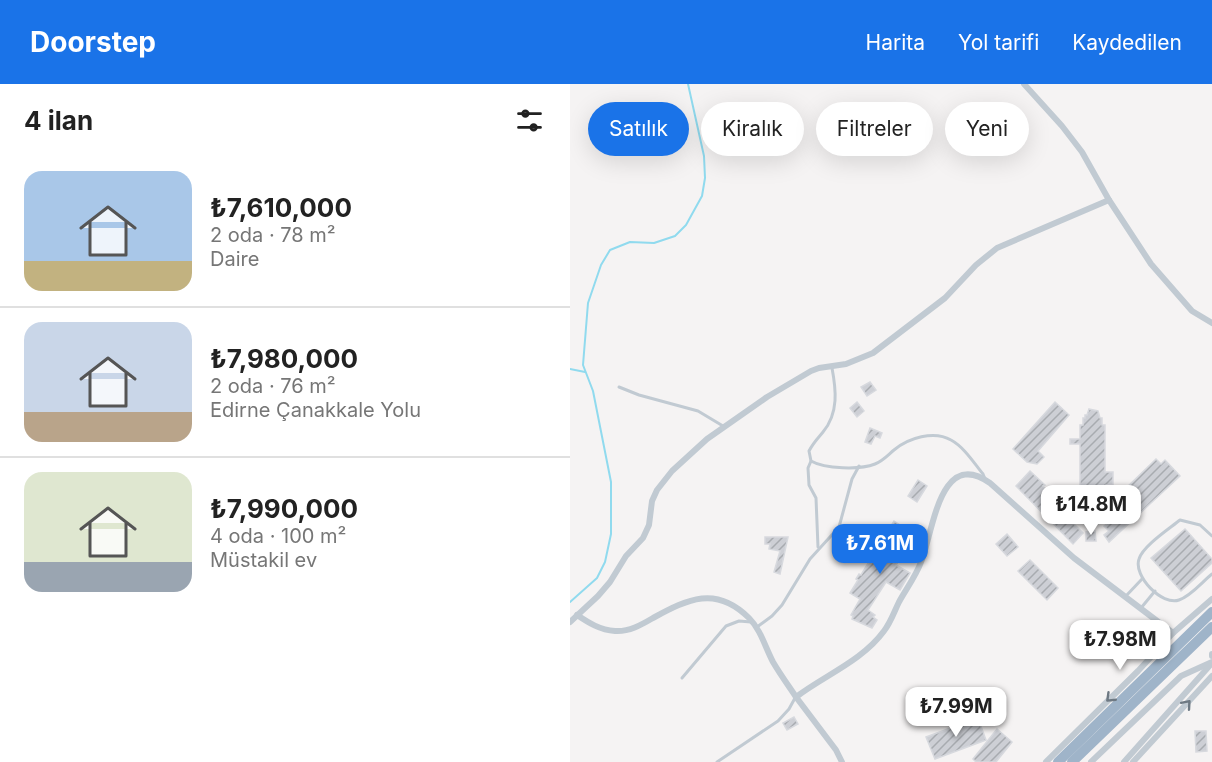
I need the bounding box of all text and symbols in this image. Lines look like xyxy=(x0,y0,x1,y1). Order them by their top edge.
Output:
text: Doorstep xyxy=(30,25,156,59)
text: Harita xyxy=(866,30,925,55)
text: Yol tarifi xyxy=(958,30,1039,55)
text: Kaydedilen xyxy=(1072,30,1182,55)
chip: Satılık xyxy=(588,102,689,156)
chip: Kiralık xyxy=(701,102,804,156)
chip: Filtreler xyxy=(816,102,933,156)
chip: Yeni xyxy=(945,102,1029,156)
icon: filters xyxy=(513,104,546,137)
text: 4 ilan xyxy=(24,105,93,136)
text: ₺7,610,000 xyxy=(210,192,352,223)
icon: home xyxy=(72,195,144,267)
text: 2 oda · 78 m² xyxy=(210,223,336,247)
text: Daire xyxy=(210,247,259,271)
text: ₺7,980,000 xyxy=(210,343,358,374)
icon: home xyxy=(72,346,144,418)
text: 2 oda · 76 m² xyxy=(210,374,336,398)
text: Edirne Çanakkale Yolu xyxy=(210,398,421,422)
pin: ₺14.8M xyxy=(1042,485,1140,536)
text: ₺14.8M xyxy=(1055,492,1127,516)
text: ₺7,990,000 xyxy=(210,493,358,524)
icon: home xyxy=(72,496,144,568)
text: 4 oda · 100 m² xyxy=(210,524,346,548)
pin: ₺7.61M xyxy=(831,524,929,575)
text: ₺7.61M xyxy=(846,531,914,555)
text: Müstakil ev xyxy=(210,548,317,572)
pin: ₺7.98M xyxy=(1071,620,1169,671)
text: ₺7.98M xyxy=(1083,627,1157,651)
pin: ₺7.99M xyxy=(907,687,1005,738)
one-way arrow xyxy=(1107,691,1117,702)
text: ₺7.99M xyxy=(919,694,993,718)
one-way arrow xyxy=(1180,700,1191,711)

